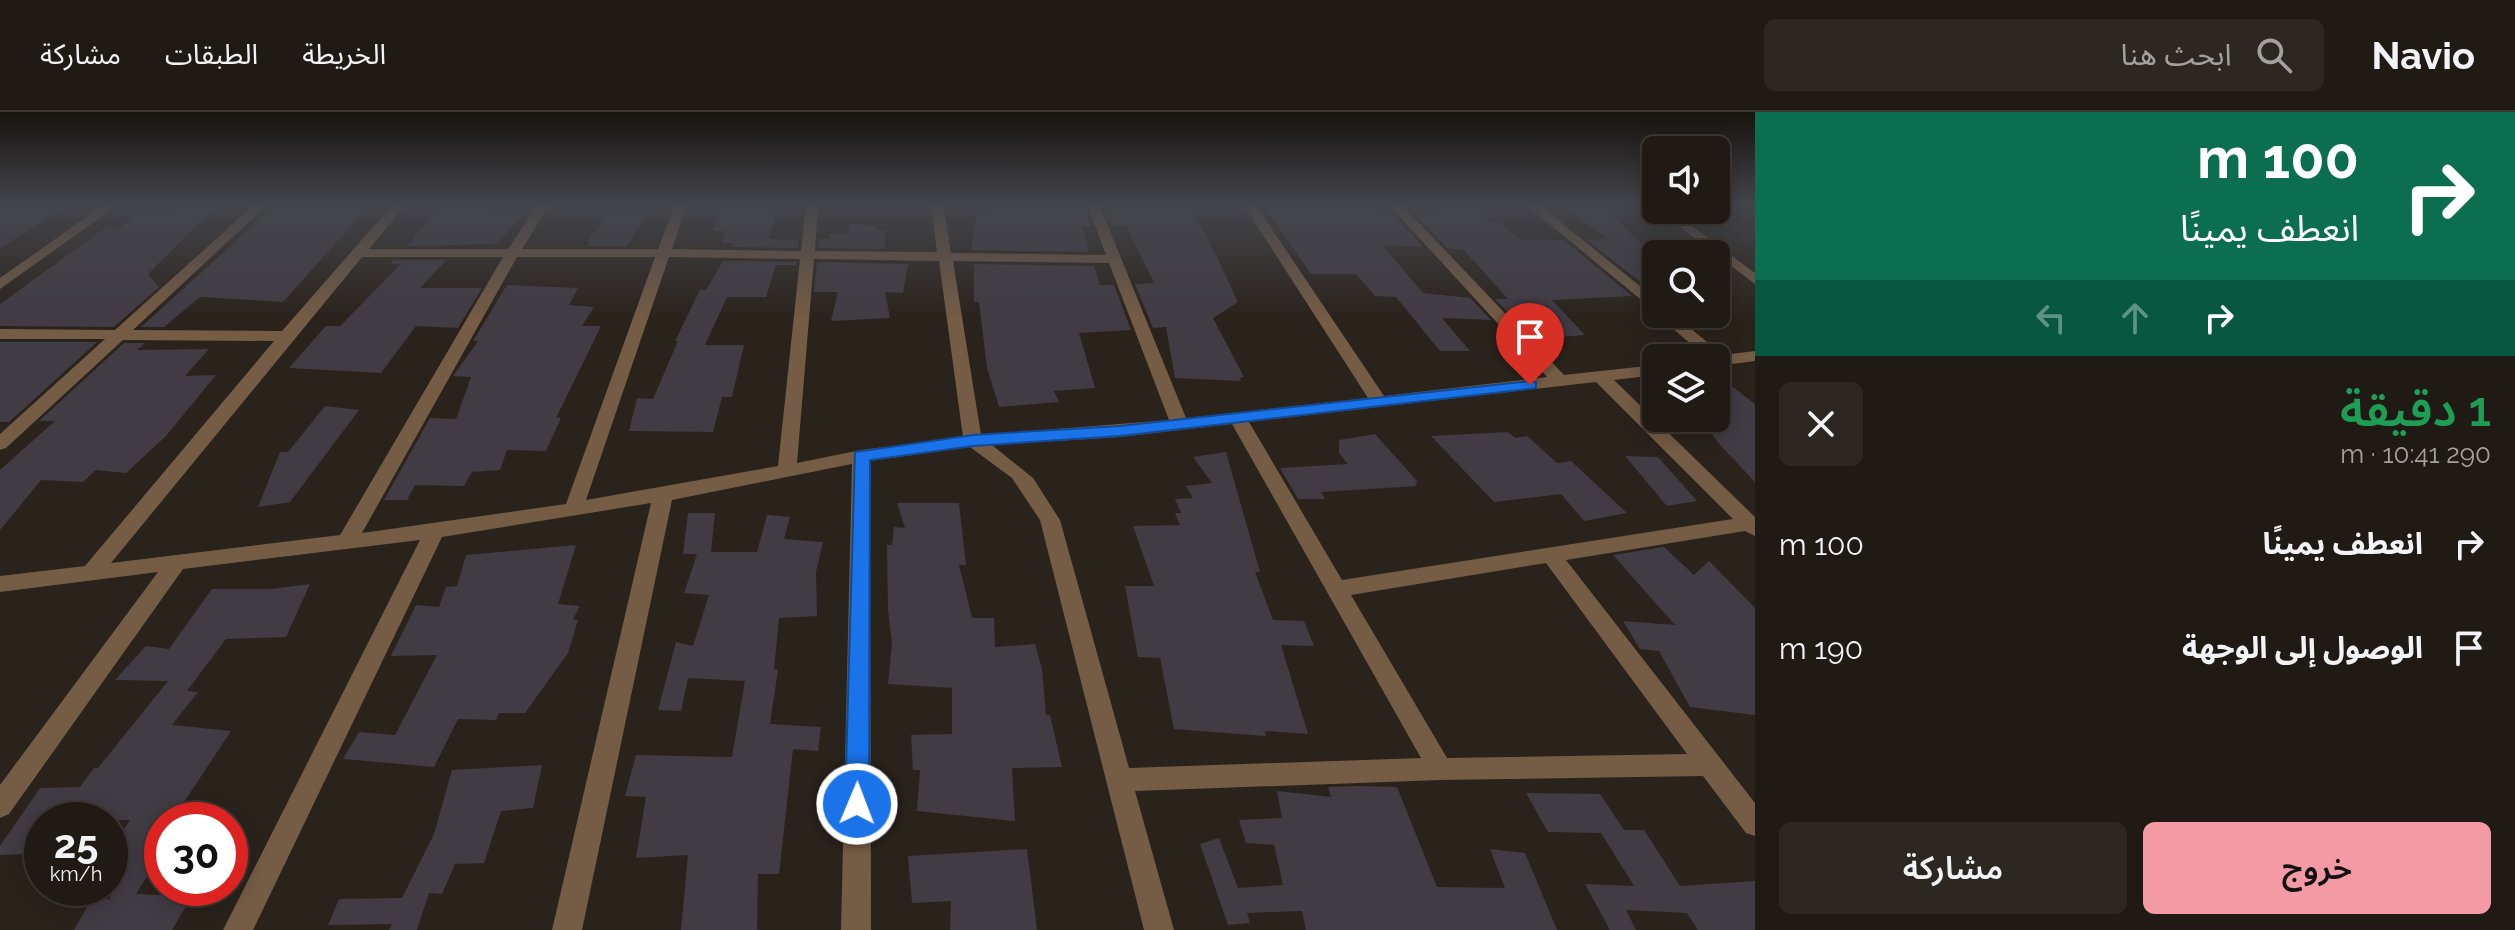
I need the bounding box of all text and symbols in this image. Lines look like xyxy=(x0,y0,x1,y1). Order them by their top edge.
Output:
search box xyxy=(1764,19,2324,91)
icon: search xyxy=(2252,33,2296,77)
text: Navio xyxy=(2372,33,2475,78)
text: ابحث هنا xyxy=(2121,37,2232,72)
text: مشاركة xyxy=(40,38,121,71)
text: الطبقات xyxy=(165,38,258,71)
text: الخريطة xyxy=(302,38,386,71)
text: 100 m xyxy=(2197,125,2359,191)
map controls xyxy=(1642,136,1730,432)
button: sound xyxy=(1642,136,1730,224)
icon: right xyxy=(2387,144,2491,248)
text: انعطف يمينًا xyxy=(2180,207,2359,249)
button: search xyxy=(1642,240,1730,328)
icon: left xyxy=(2029,296,2073,340)
icon: ahead xyxy=(2113,296,2157,340)
icon: right xyxy=(2197,296,2241,340)
pin xyxy=(1496,303,1564,385)
icon: arrive xyxy=(1508,315,1552,359)
button: layers xyxy=(1642,344,1730,432)
text: 1 دقيقة xyxy=(2340,381,2491,437)
button: close xyxy=(1779,382,1863,466)
text: 290 m · 10:41 xyxy=(2340,439,2491,469)
icon: right xyxy=(2447,522,2491,566)
text: انعطف يمينًا xyxy=(2262,526,2423,561)
text: 100 m xyxy=(1779,527,1864,562)
icon: arrive xyxy=(2447,626,2491,670)
text: الوصول إلى الوجهة xyxy=(2182,630,2423,665)
text: 190 m xyxy=(1779,631,1863,666)
position arrow xyxy=(815,762,899,846)
speed limit sign: 30 xyxy=(144,802,248,906)
text: 25 xyxy=(54,820,98,867)
button: مشاركة xyxy=(1779,822,2127,914)
button: خروج xyxy=(2143,822,2491,914)
text: km/h xyxy=(50,862,102,886)

